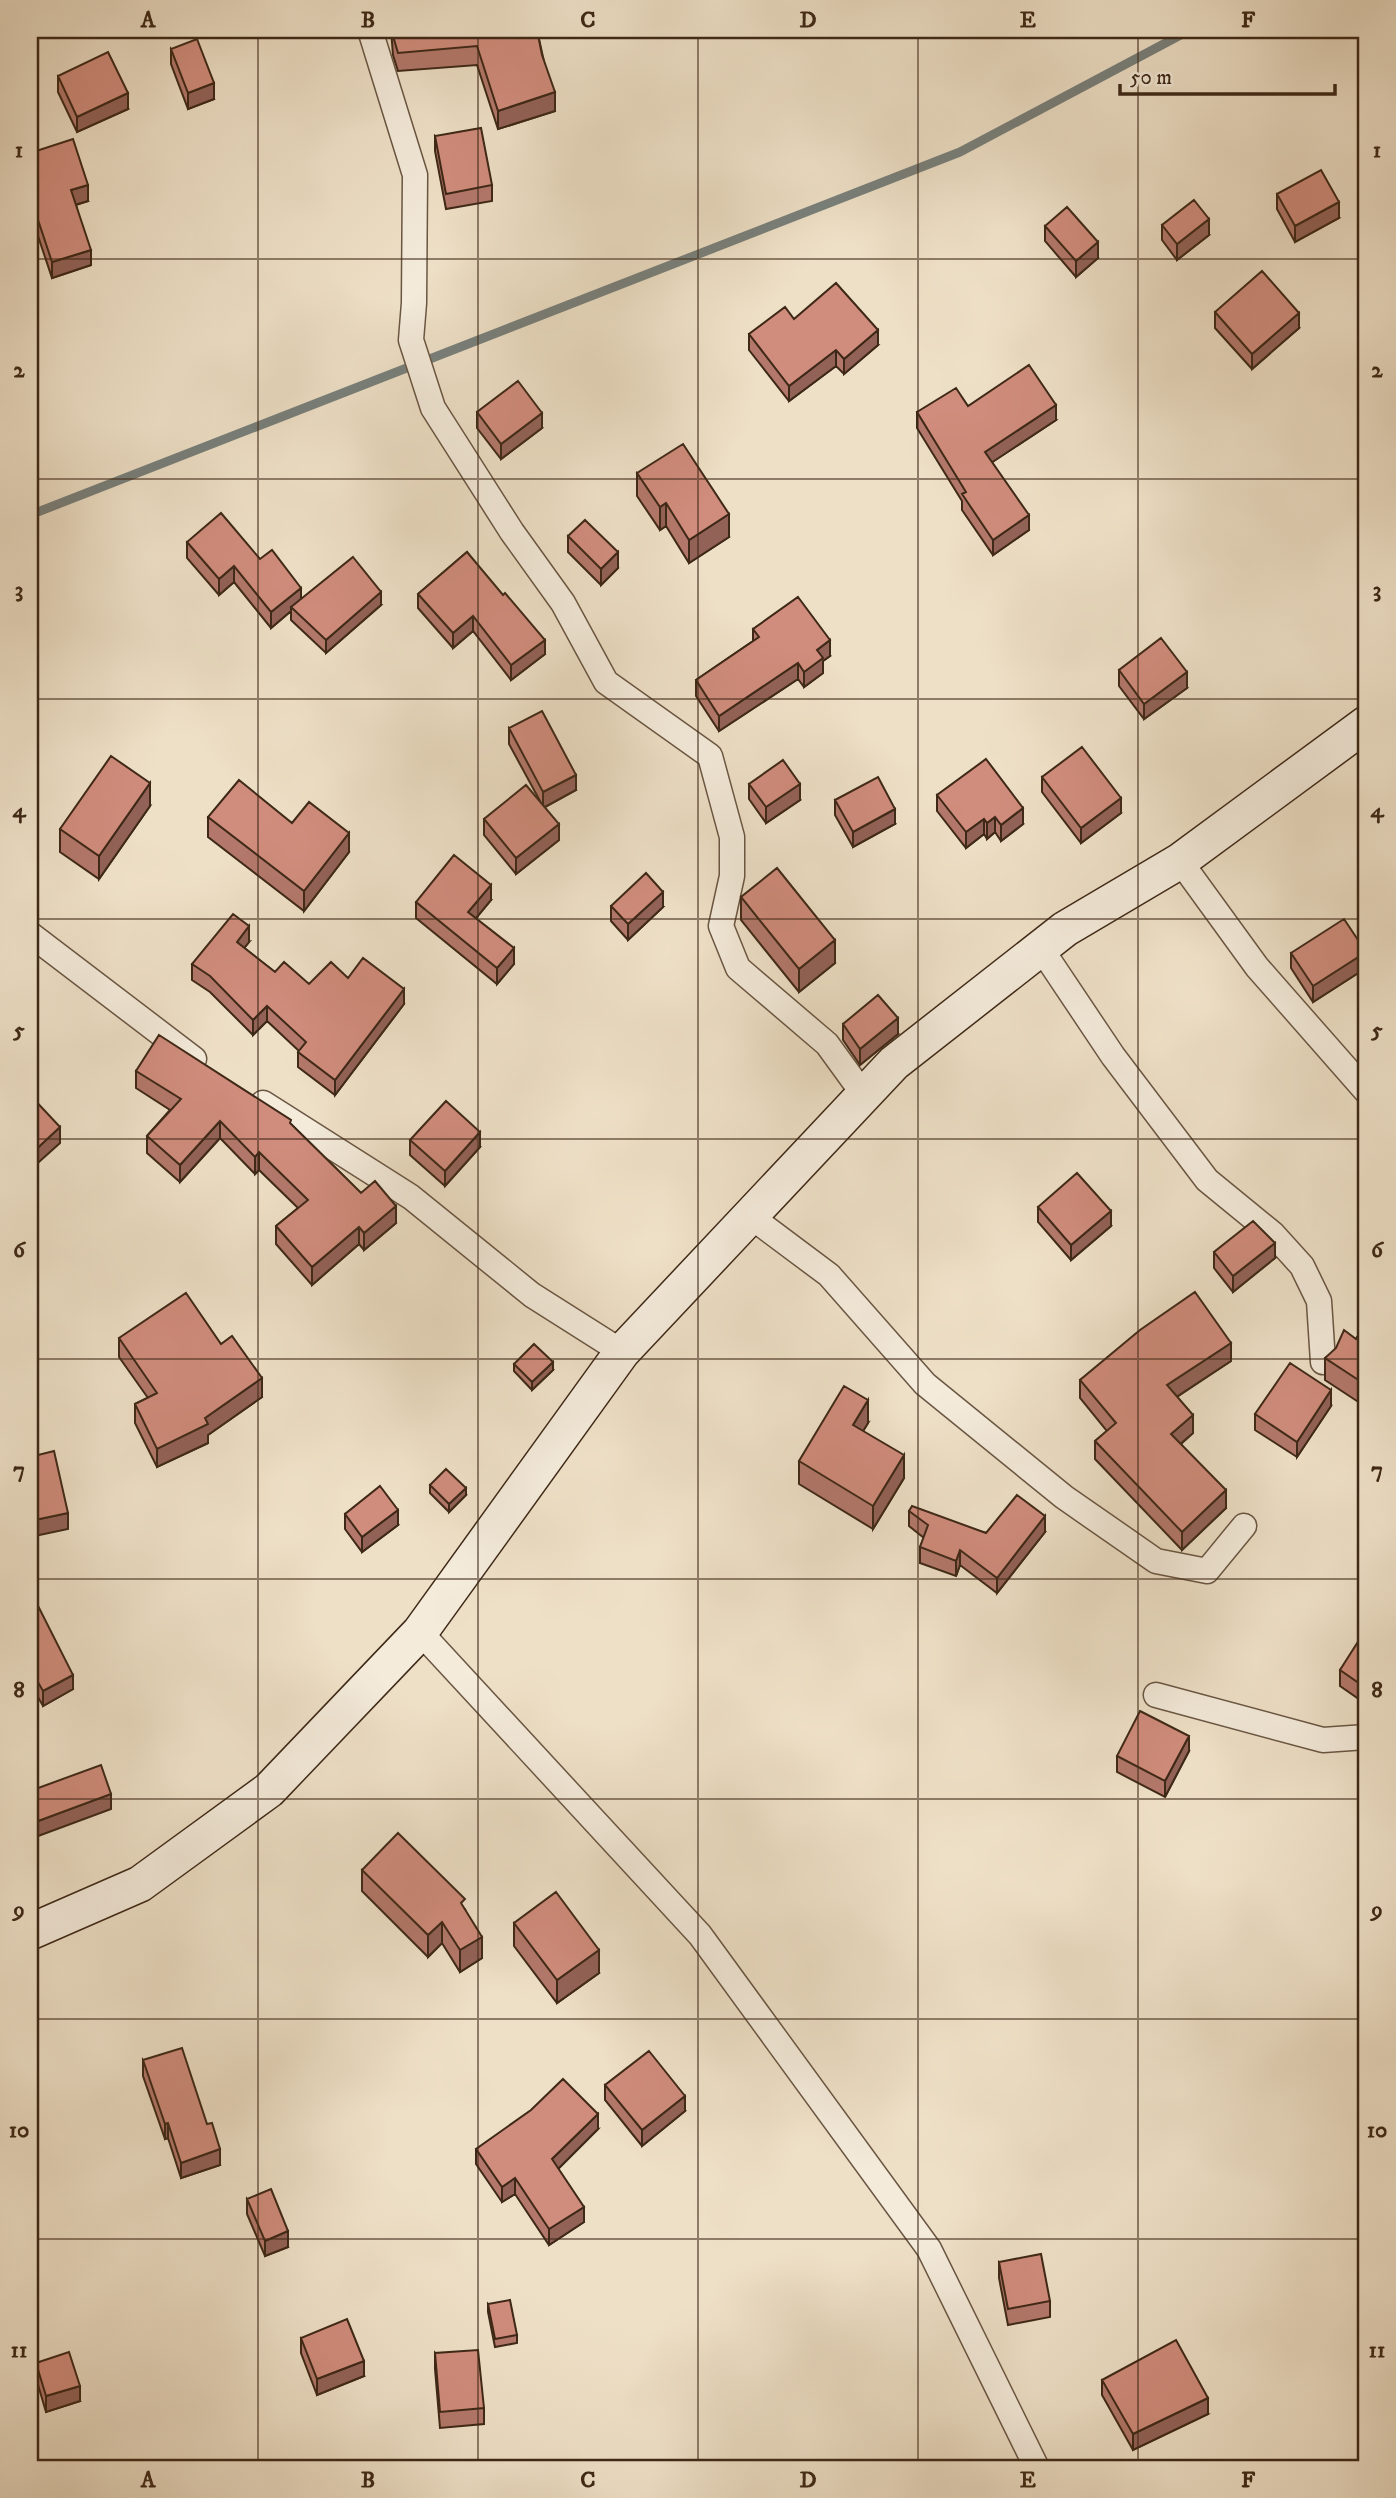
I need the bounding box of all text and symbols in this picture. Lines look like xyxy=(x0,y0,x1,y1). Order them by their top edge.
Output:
text: A xyxy=(140,6,157,35)
text: B xyxy=(361,6,375,35)
text: C xyxy=(580,6,596,35)
text: D xyxy=(799,6,817,35)
text: E xyxy=(1020,6,1036,35)
text: F xyxy=(1241,6,1256,35)
scale bar xyxy=(1120,52,1335,96)
text: 50 m xyxy=(1130,65,1172,91)
text: 1 xyxy=(15,136,23,165)
text: 1 xyxy=(1373,136,1381,165)
text: 2 xyxy=(13,356,25,385)
text: 2 xyxy=(1371,356,1383,385)
text: 3 xyxy=(15,576,23,605)
text: 3 xyxy=(1373,576,1381,605)
text: 4 xyxy=(12,796,27,825)
text: 4 xyxy=(1370,796,1385,825)
text: 5 xyxy=(12,1016,25,1045)
text: 5 xyxy=(1370,1016,1383,1045)
text: 6 xyxy=(13,1236,27,1265)
text: 6 xyxy=(1371,1236,1385,1265)
text: 7 xyxy=(13,1456,25,1485)
text: 7 xyxy=(1371,1456,1383,1485)
text: 8 xyxy=(13,1676,25,1705)
text: 8 xyxy=(1371,1676,1383,1705)
text: 9 xyxy=(11,1896,25,1925)
text: 9 xyxy=(1369,1896,1383,1925)
text: 10 xyxy=(9,2116,29,2145)
text: 10 xyxy=(1367,2116,1387,2145)
text: 11 xyxy=(11,2336,27,2365)
text: 11 xyxy=(1369,2336,1385,2365)
text: A xyxy=(140,2466,157,2495)
text: B xyxy=(361,2466,375,2495)
text: C xyxy=(580,2466,596,2495)
text: D xyxy=(799,2466,817,2495)
text: E xyxy=(1020,2466,1036,2495)
text: F xyxy=(1241,2466,1256,2495)

